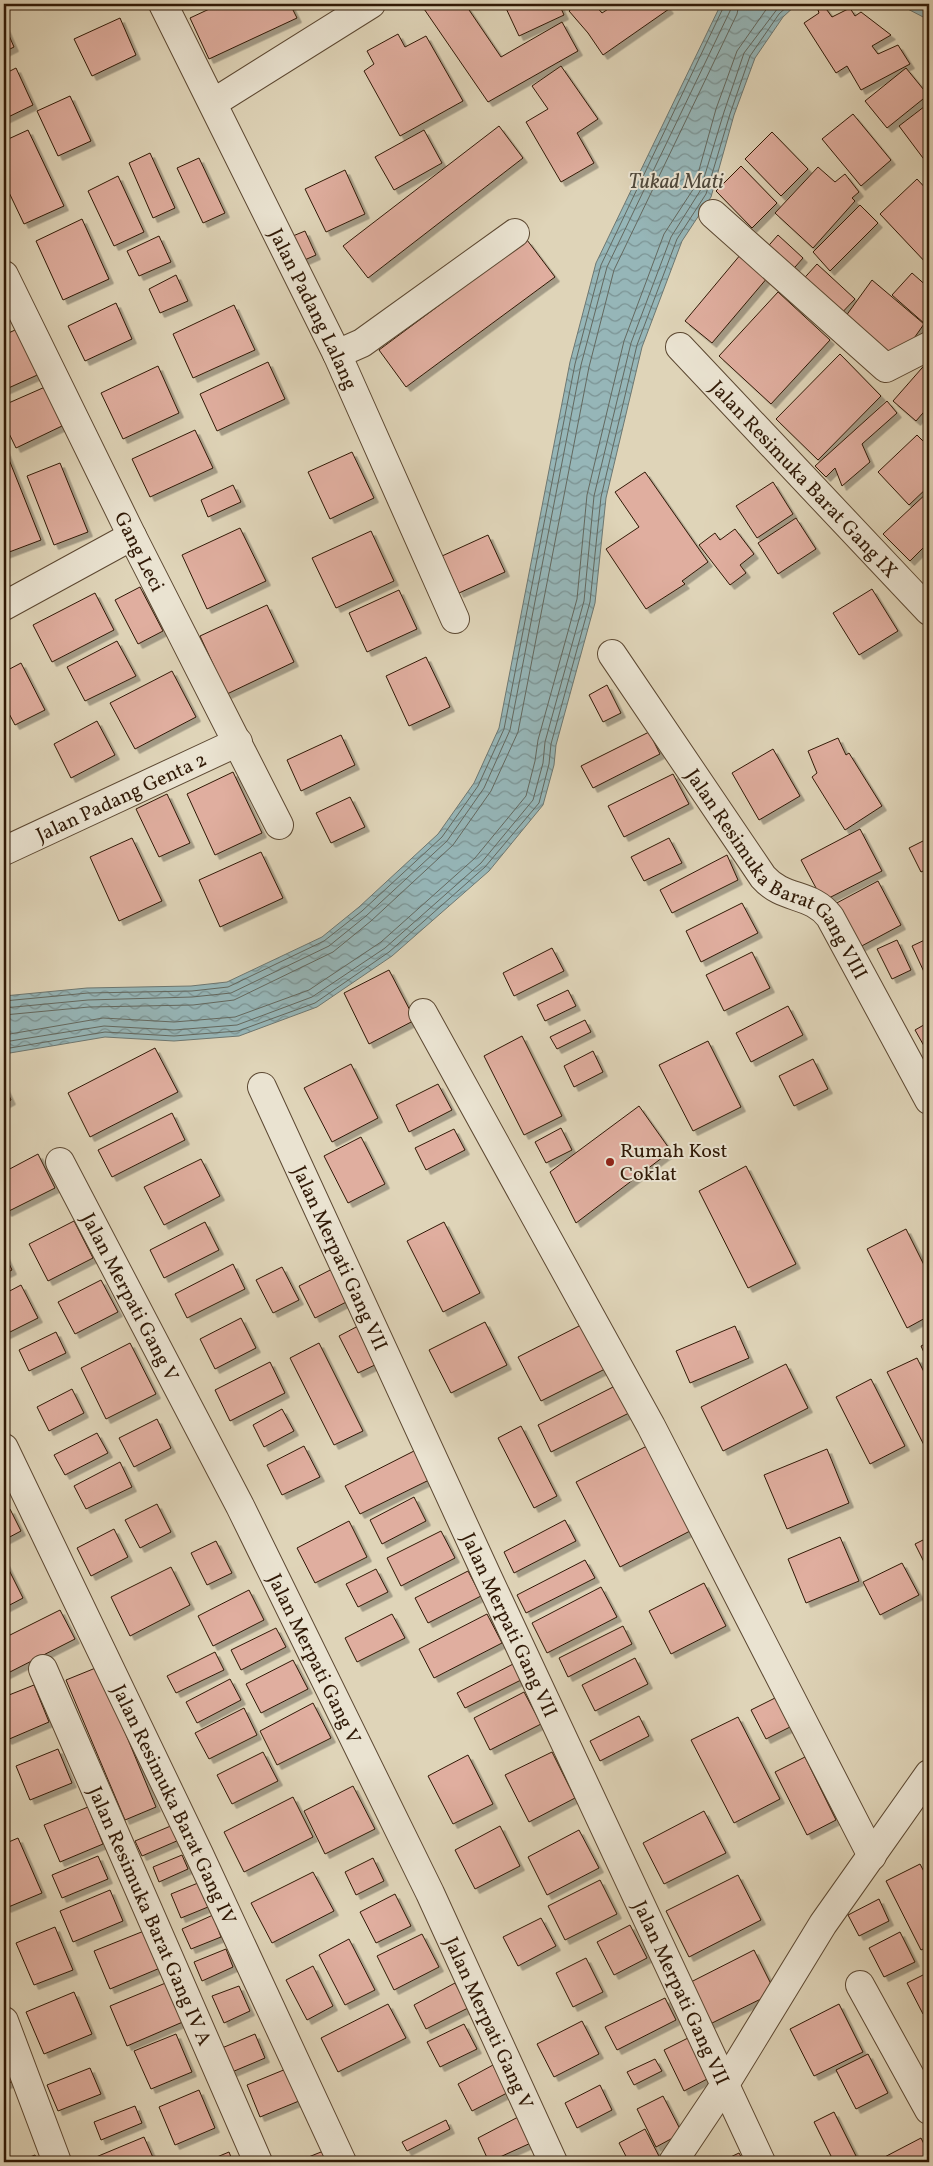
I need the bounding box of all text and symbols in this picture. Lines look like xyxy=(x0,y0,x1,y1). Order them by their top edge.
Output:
water label: Tukad Mati xyxy=(628,168,724,197)
street label: Jalan Padang Lalang xyxy=(261,224,363,395)
street label: Jalan Resimuka Barat Gang IX xyxy=(703,375,903,585)
street label: Gang Leci xyxy=(106,507,170,597)
street label: Jalan Padang Genta 2 xyxy=(32,747,212,850)
street label: Jalan Resimuka Barat Gang VIII xyxy=(678,764,873,985)
place label: Rumah Kost Coklat xyxy=(620,1138,728,1189)
marker: Rumah Kost Coklat xyxy=(604,1156,616,1168)
street label: Jalan Merpati Gang VII xyxy=(284,1162,394,1356)
street label: Jalan Merpati Gang V xyxy=(73,1208,185,1387)
street label: Jalan Merpati Gang VII xyxy=(453,1529,563,1722)
street label: Jalan Merpati Gang V xyxy=(259,1569,367,1749)
street label: Jalan Resimuka Barat Gang IV xyxy=(104,1680,242,1930)
street label: Jalan Resimuka Barat Gang IV A xyxy=(80,1782,218,2050)
street label: Jalan Merpati Gang VII xyxy=(625,1896,735,2090)
street label: Jalan Merpati Gang V xyxy=(436,1933,539,2115)

